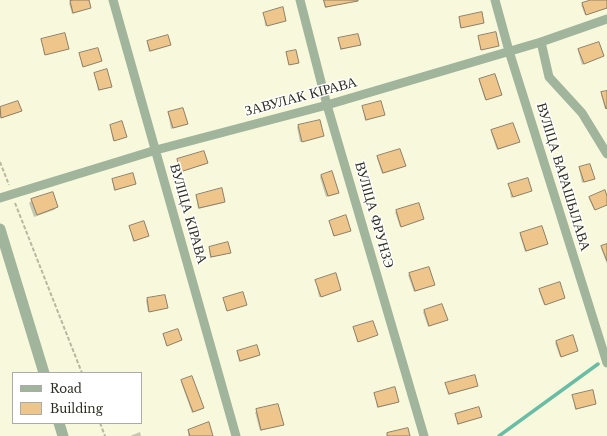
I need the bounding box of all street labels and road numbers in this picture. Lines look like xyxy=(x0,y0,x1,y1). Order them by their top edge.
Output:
street label: ЗАВУЛАК КІРАВА xyxy=(243,74,359,120)
street label: ВУЛІЦА ВАРАШЫЛАВА xyxy=(532,101,594,253)
street label: ВУЛІЦА ФРУНЗЭ xyxy=(351,160,397,270)
street label: ВУЛІЦА КІРАВА xyxy=(166,162,210,266)

